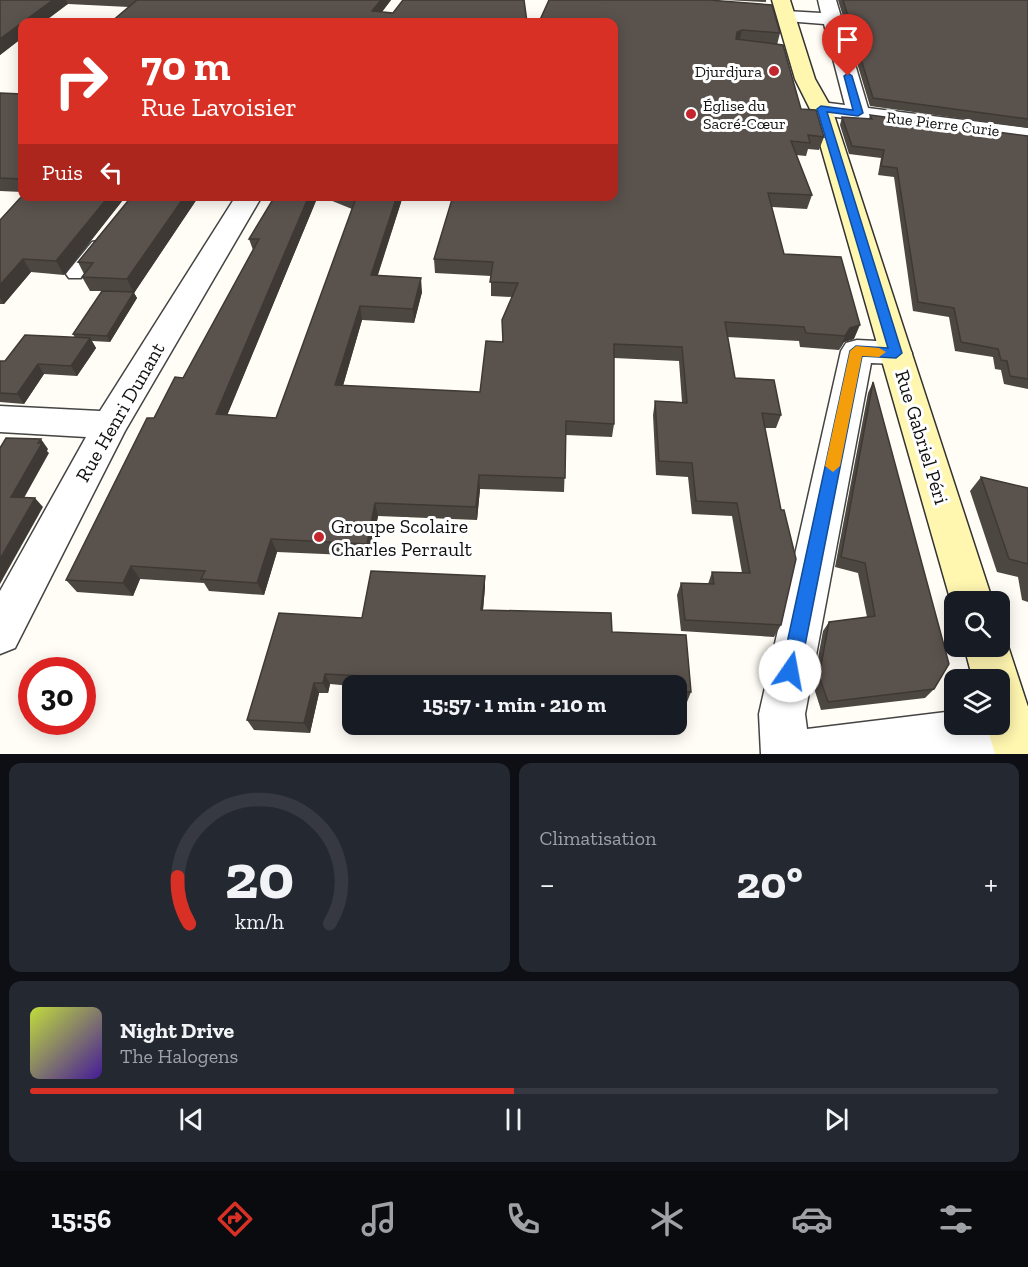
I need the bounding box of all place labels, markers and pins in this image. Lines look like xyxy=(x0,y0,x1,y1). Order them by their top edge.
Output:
pin xyxy=(822,14,873,76)
place label: Djurdjura xyxy=(695,62,762,81)
marker: Djurdjura xyxy=(767,64,781,78)
place label: Église du Sacré-Cœur xyxy=(703,96,786,133)
marker: Église du Sacré-Cœur xyxy=(684,107,698,121)
place label: Groupe Scolaire Charles Perrault xyxy=(331,514,472,561)
marker: Groupe Scolaire Charles Perrault xyxy=(312,530,326,544)

